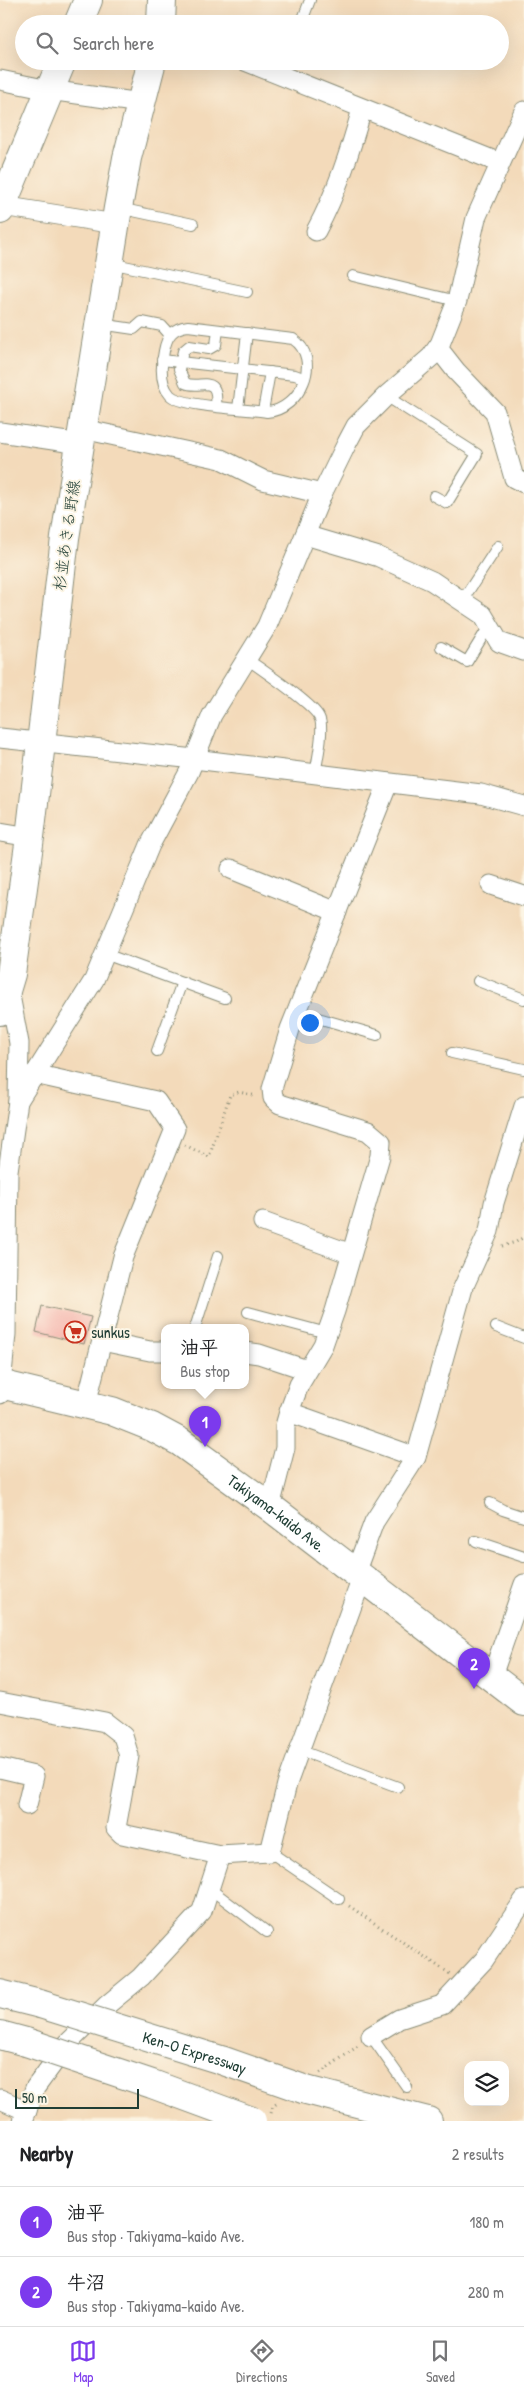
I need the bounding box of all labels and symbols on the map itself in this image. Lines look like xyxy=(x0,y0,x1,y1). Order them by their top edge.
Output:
street label: 杉並あきる野線 xyxy=(47,478,85,592)
your location xyxy=(297,1010,323,1036)
supermarket icon: sunkus xyxy=(63,1320,87,1344)
place label: sunkus xyxy=(91,1321,130,1343)
pin: 1 xyxy=(189,1406,221,1447)
street label: Takiyama-kaido Ave. xyxy=(223,1469,330,1557)
pin: 2 xyxy=(458,1648,490,1689)
street label: Ken-O Expressway xyxy=(140,2025,250,2079)
scale bar xyxy=(15,2086,139,2109)

